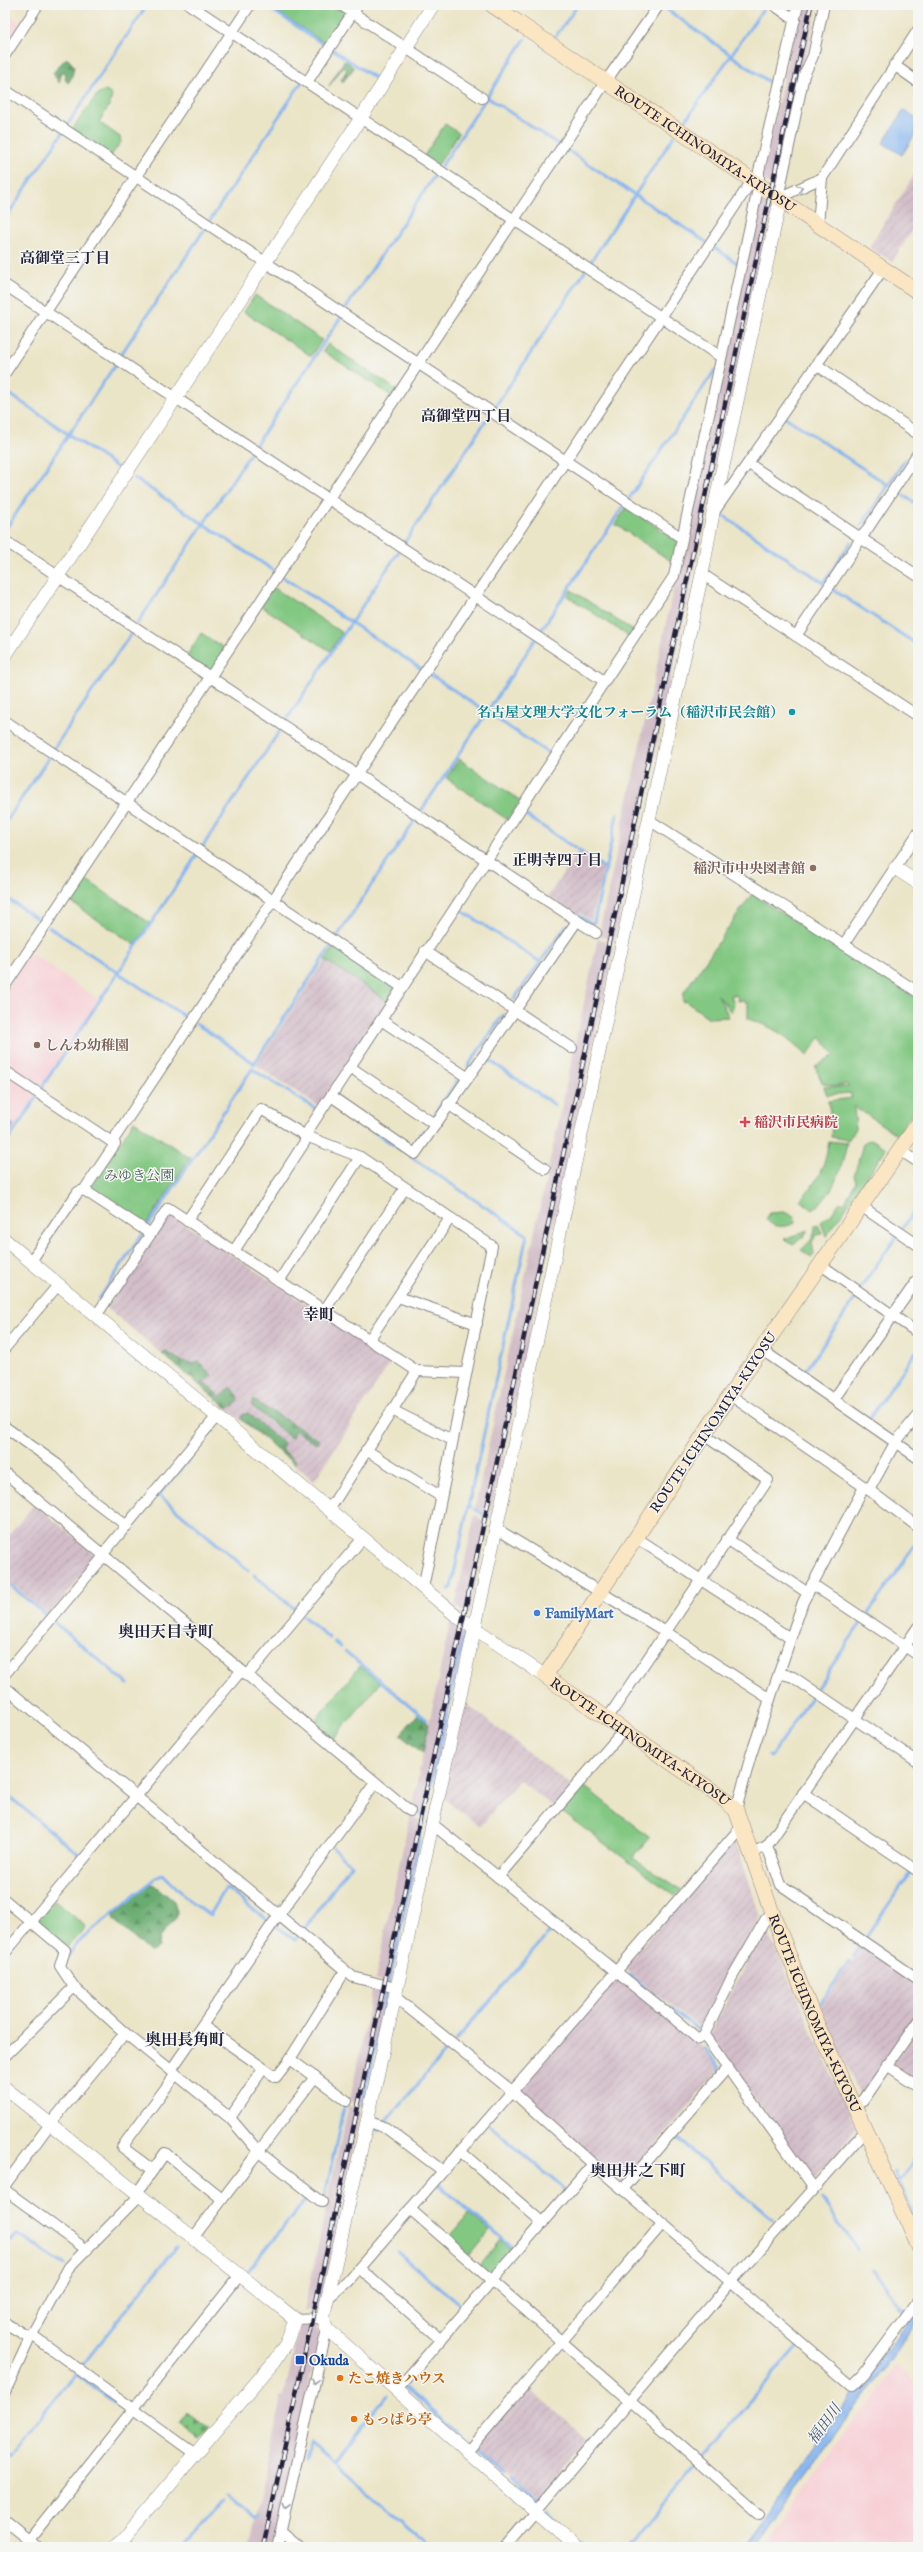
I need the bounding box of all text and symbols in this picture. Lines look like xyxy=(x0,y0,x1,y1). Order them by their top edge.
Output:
street label: ROUTE ICHINOMIYA-KIYOSU xyxy=(610,82,799,217)
one-way arrow xyxy=(796,185,804,193)
district label: 高御堂三丁目 xyxy=(20,249,110,268)
district label: 高御堂四丁目 xyxy=(421,407,511,426)
place label: 名古屋文理大学文化フォーラム（稲沢市民会館） xyxy=(477,704,784,722)
marker: 名古屋文理大学文化フォーラム（稲沢市民会館） xyxy=(787,707,797,717)
district label: 正明寺四丁目 xyxy=(512,851,602,870)
place label: 稲沢市中央図書館 xyxy=(693,860,805,878)
marker: 稲沢市中央図書館 xyxy=(808,863,818,873)
place label: しんわ幼稚園 xyxy=(45,1037,129,1055)
marker: しんわ幼稚園 xyxy=(32,1040,42,1050)
place label: 稲沢市民病院 xyxy=(754,1114,838,1132)
marker: 稲沢市民病院 xyxy=(739,1116,751,1128)
park label: みゆき公園 xyxy=(104,1167,174,1185)
district label: 幸町 xyxy=(303,1306,335,1326)
street label: ROUTE ICHINOMIYA-KIYOSU xyxy=(646,1328,781,1517)
place label: FamilyMart xyxy=(545,1605,614,1623)
marker: FamilyMart xyxy=(532,1608,542,1618)
district label: 奥田天目寺町 xyxy=(118,1623,214,1643)
street label: ROUTE ICHINOMIYA-KIYOSU xyxy=(546,1674,734,1811)
street label: ROUTE ICHINOMIYA-KIYOSU xyxy=(764,1912,865,2116)
district label: 奥田長角町 xyxy=(145,2031,225,2051)
district label: 奥田井之下町 xyxy=(590,2162,686,2182)
place label: Okuda xyxy=(309,2352,350,2370)
marker: Okuda xyxy=(294,2354,306,2366)
place label: たこ焼きハウス xyxy=(348,2370,446,2388)
marker: たこ焼きハウス xyxy=(335,2373,345,2383)
one-way arrow xyxy=(311,2377,319,2384)
water label: 福田川 xyxy=(803,2399,846,2448)
place label: もっぱら亭 xyxy=(362,2411,432,2429)
marker: もっぱら亭 xyxy=(349,2414,359,2424)
one-way arrow xyxy=(282,2504,290,2510)

